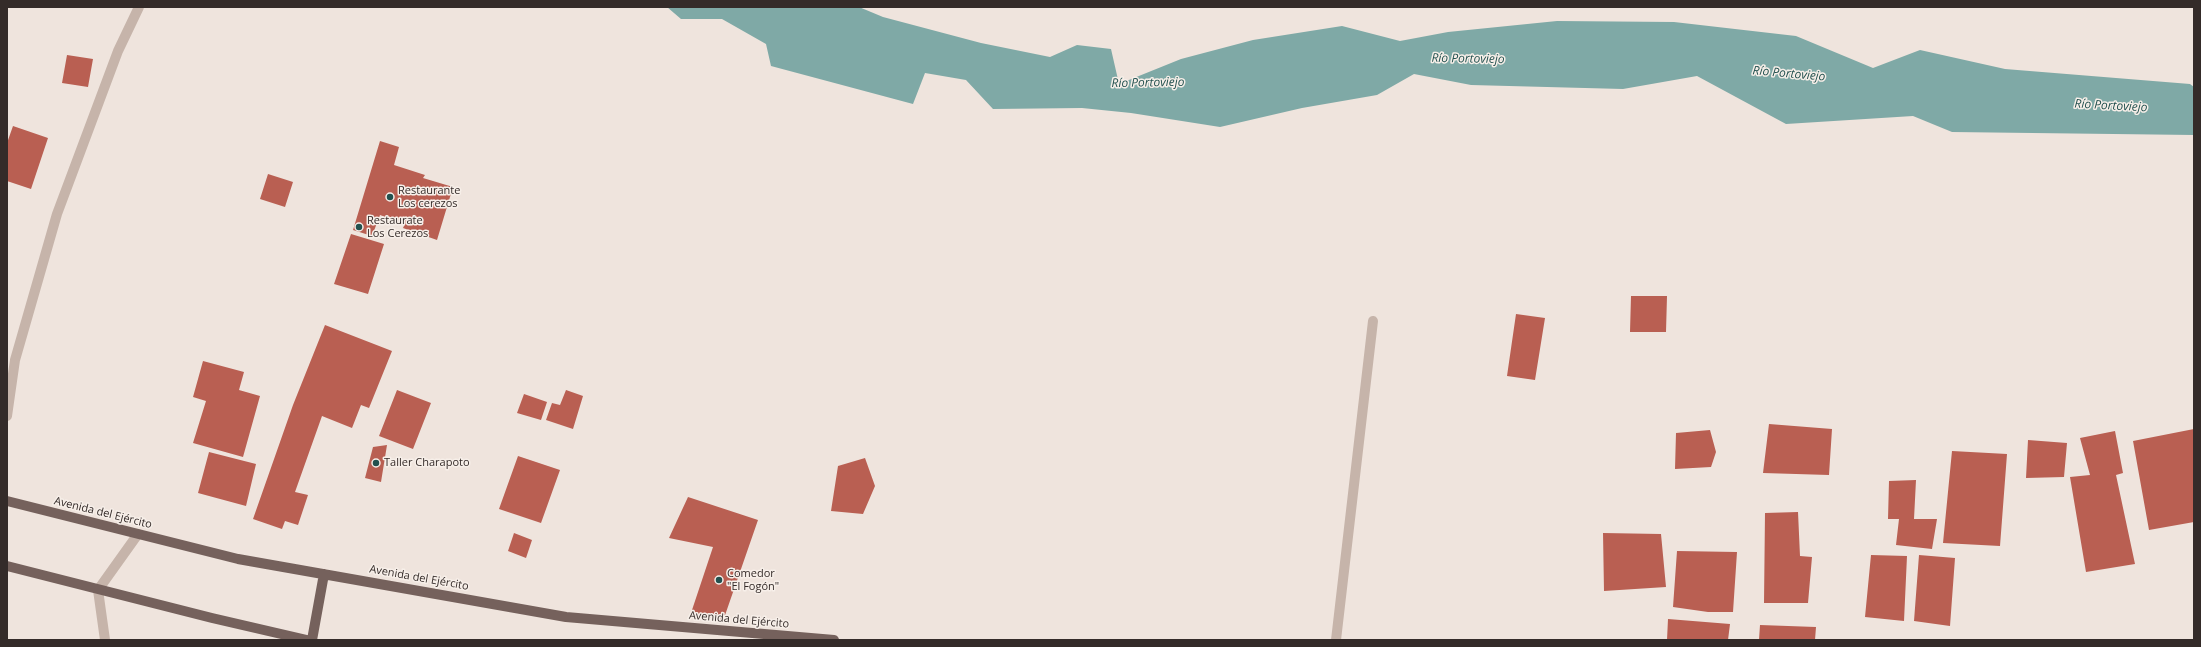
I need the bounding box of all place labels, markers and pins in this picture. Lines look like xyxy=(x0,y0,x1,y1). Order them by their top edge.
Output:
place label: Restaurante Los cerezos xyxy=(398,184,460,210)
marker: Restaurante Los cerezos xyxy=(385,192,395,202)
place label: Restaurate Los Cerezos xyxy=(367,214,428,240)
marker: Restaurate Los Cerezos xyxy=(354,222,364,232)
place label: Taller Charapoto xyxy=(384,456,470,470)
marker: Taller Charapoto xyxy=(371,458,381,468)
place label: Comedor "El Fogón" xyxy=(727,567,779,593)
marker: Comedor "El Fogón" xyxy=(714,575,724,585)

